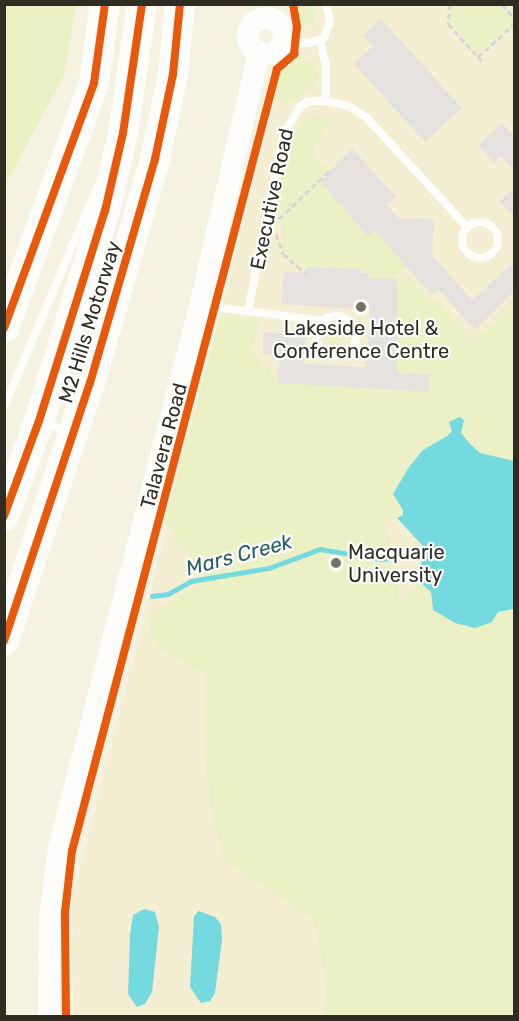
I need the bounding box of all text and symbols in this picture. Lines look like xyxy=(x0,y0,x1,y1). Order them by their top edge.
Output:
street label: Executive Road xyxy=(245,126,299,272)
street label: M2 Hills Motorway xyxy=(54,238,126,406)
marker: Lakeside Hotel & Conference Centre xyxy=(354,300,368,314)
place label: Lakeside Hotel & Conference Centre xyxy=(273,316,449,363)
street label: Talavera Road xyxy=(136,381,192,511)
water label: Mars Creek xyxy=(183,529,295,581)
place label: Macquarie University xyxy=(348,540,445,587)
marker: Macquarie University xyxy=(329,556,343,570)

